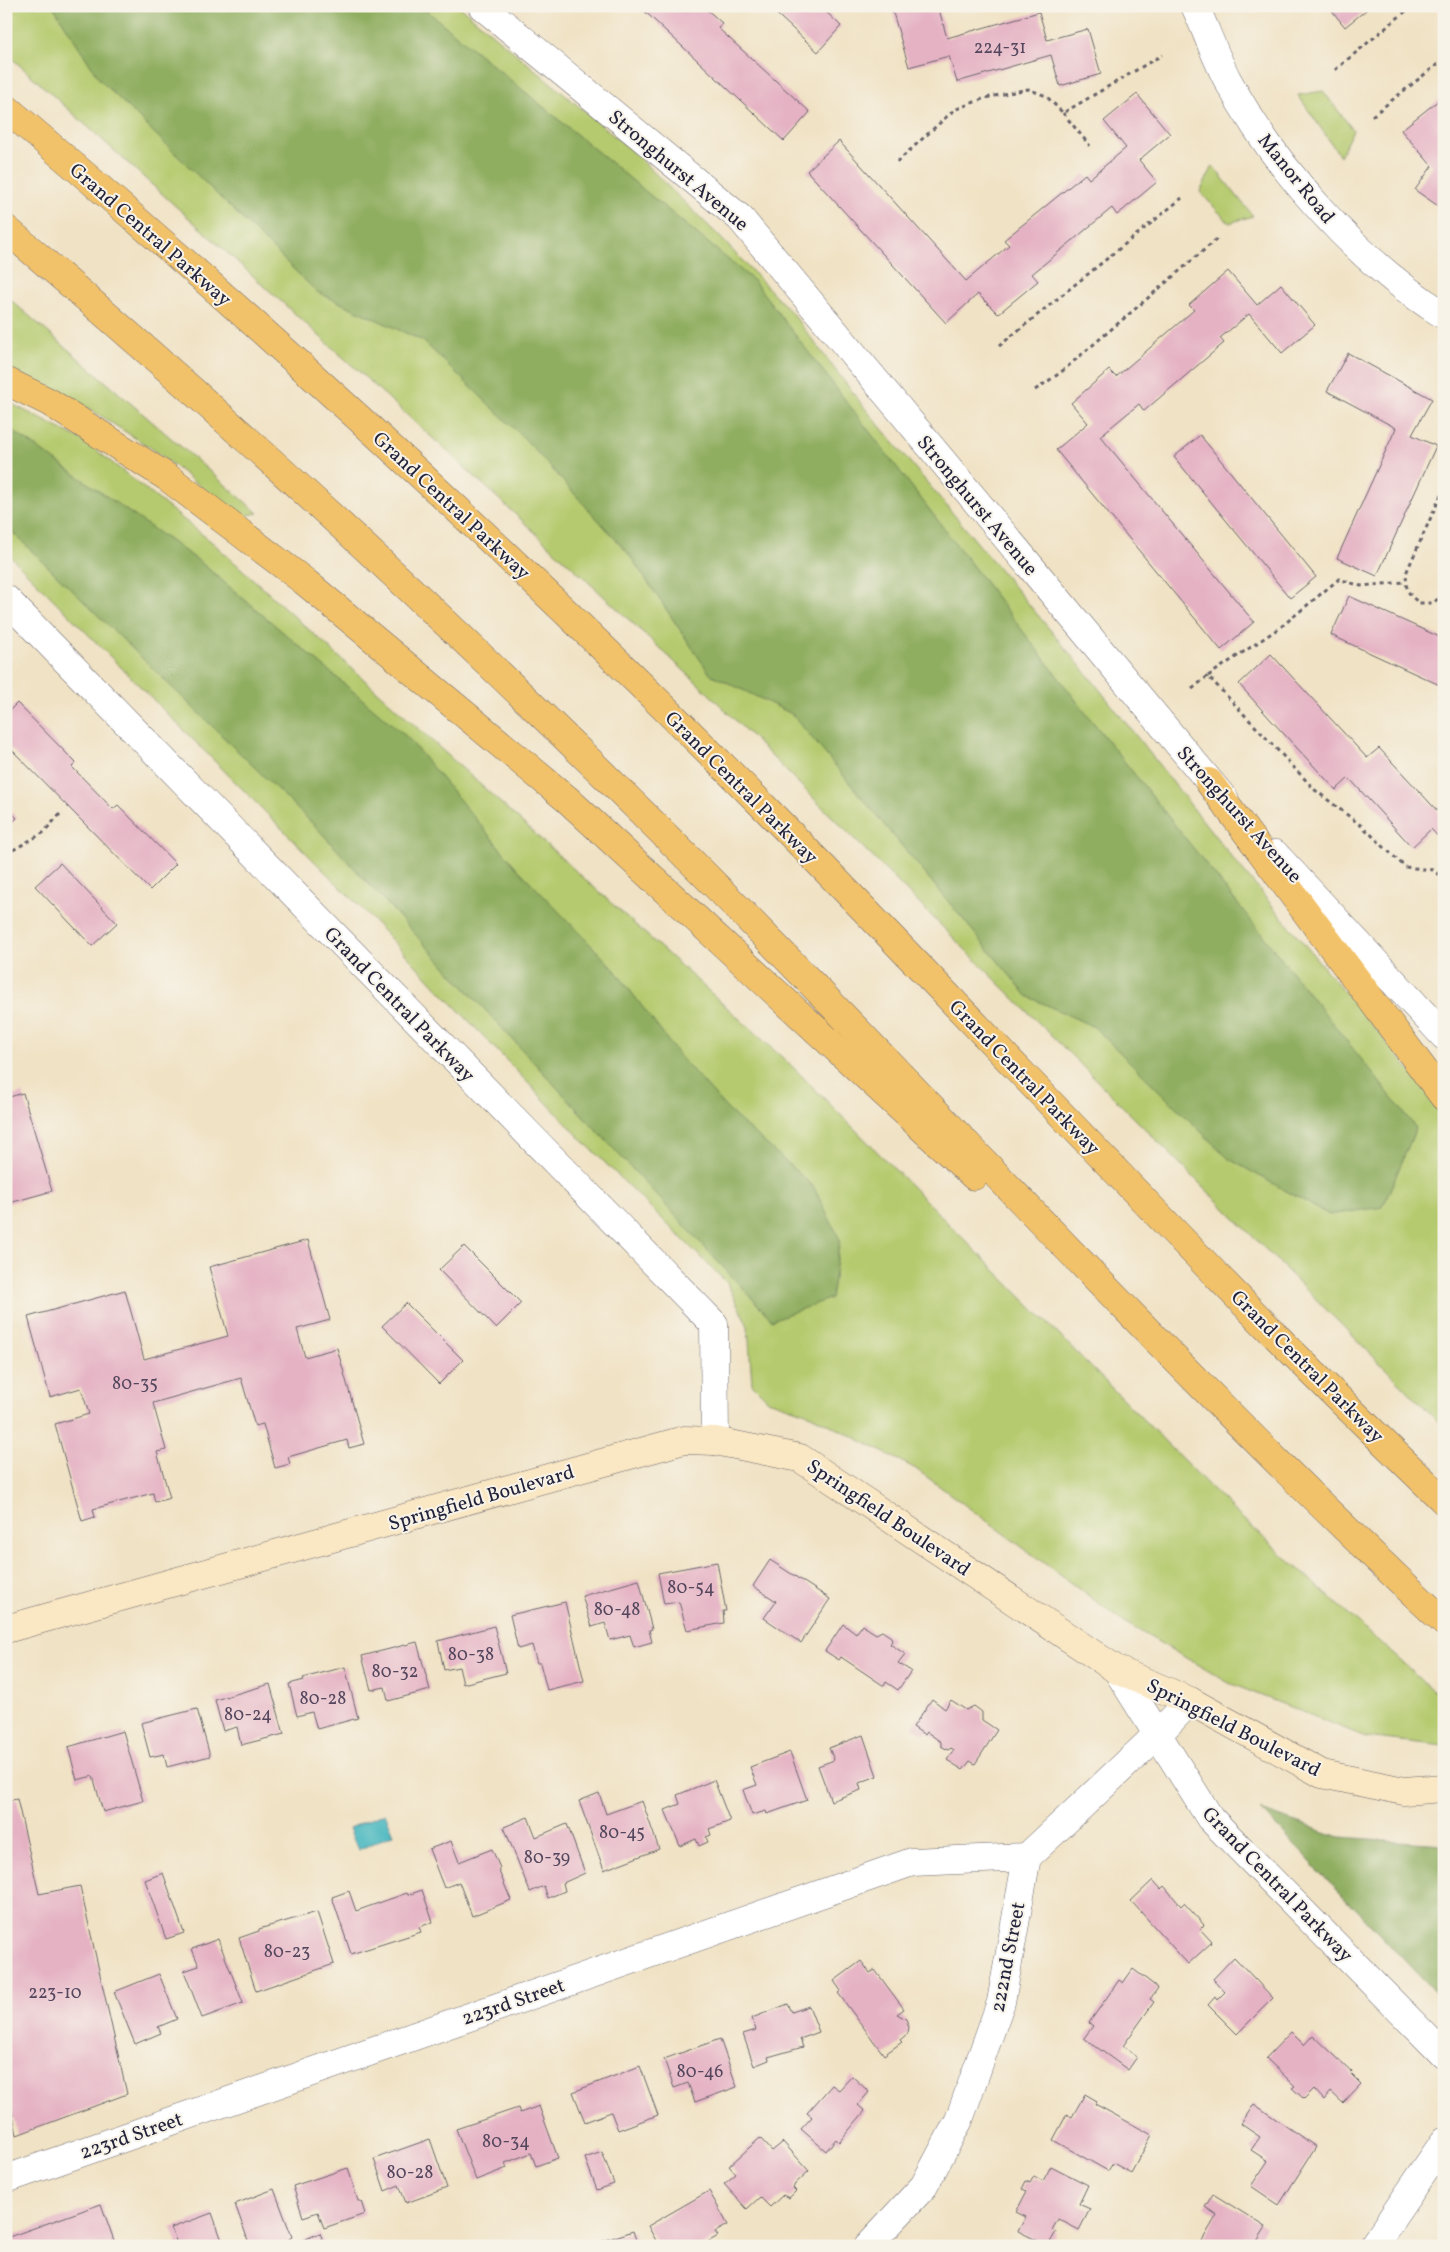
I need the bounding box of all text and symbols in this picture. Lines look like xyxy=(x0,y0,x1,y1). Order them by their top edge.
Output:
house number: 224-31 xyxy=(974,36,1026,61)
street label: Stronghurst Avenue xyxy=(601,104,754,239)
street label: Manor Road xyxy=(1250,128,1341,230)
street label: Grand Central Parkway xyxy=(63,157,237,314)
street label: Grand Central Parkway xyxy=(366,426,536,587)
street label: Stronghurst Avenue xyxy=(909,430,1044,583)
street label: Grand Central Parkway xyxy=(658,705,824,871)
street label: Stronghurst Avenue xyxy=(1169,741,1308,890)
street label: Grand Central Parkway xyxy=(317,921,480,1090)
street label: Grand Central Parkway xyxy=(942,994,1105,1163)
street label: Grand Central Parkway xyxy=(1224,1284,1390,1450)
house number: 80-35 xyxy=(112,1372,158,1397)
street label: Springfield Boulevard xyxy=(800,1453,975,1584)
street label: Springfield Boulevard xyxy=(385,1459,578,1539)
house number: 80-54 xyxy=(667,1576,715,1601)
house number: 80-48 xyxy=(594,1598,640,1623)
house number: 80-38 xyxy=(448,1643,494,1668)
house number: 80-32 xyxy=(372,1660,418,1685)
street label: Springfield Boulevard xyxy=(1141,1673,1325,1785)
house number: 80-28 xyxy=(300,1687,346,1712)
house number: 80-24 xyxy=(224,1703,272,1728)
street label: Grand Central Parkway xyxy=(1195,1801,1358,1970)
house number: 80-45 xyxy=(599,1821,645,1846)
house number: 80-39 xyxy=(524,1846,570,1871)
street label: 222nd Street xyxy=(985,1900,1033,2015)
house number: 80-23 xyxy=(264,1940,310,1965)
street label: 223rd Street xyxy=(458,1972,569,2034)
house number: 223-10 xyxy=(28,1981,82,2006)
house number: 80-46 xyxy=(677,2060,723,2085)
street label: 223rd Street xyxy=(76,2106,187,2168)
house number: 80-34 xyxy=(482,2130,530,2155)
house number: 80-28 xyxy=(387,2161,433,2186)

